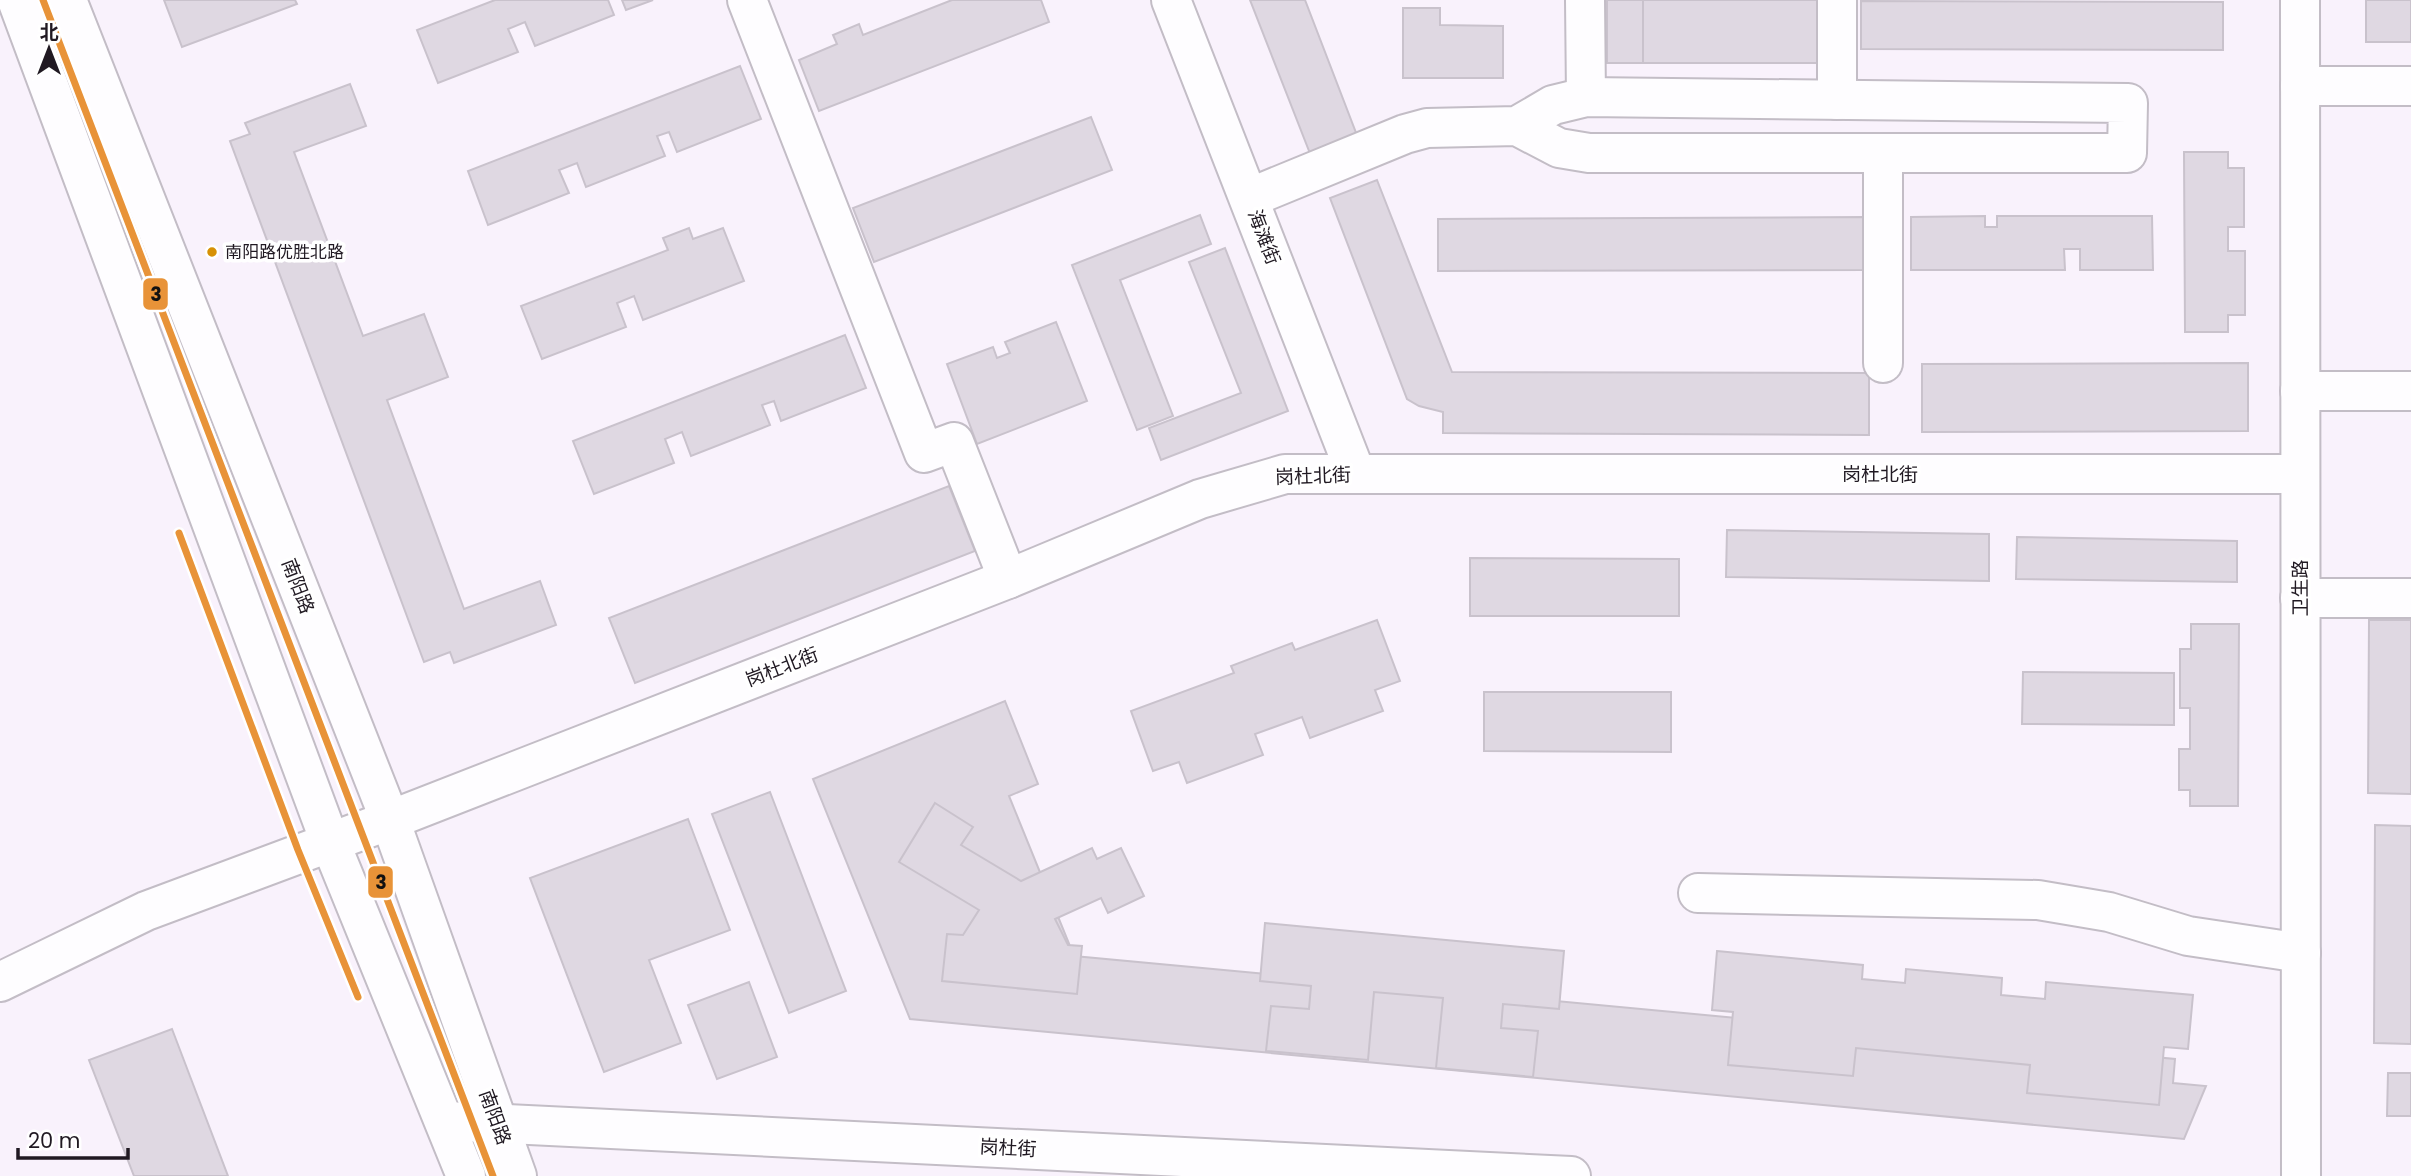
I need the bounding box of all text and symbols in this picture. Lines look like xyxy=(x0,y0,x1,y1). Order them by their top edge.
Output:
north arrow xyxy=(14,14,84,84)
text: 北 xyxy=(39,19,59,46)
street label: 海滩街 xyxy=(1241,206,1287,268)
place label: 南阳路优胜北路 xyxy=(225,240,344,264)
marker: 南阳路优胜北路 xyxy=(205,245,219,259)
line badge: 3 xyxy=(142,277,169,311)
text: 3 xyxy=(150,281,162,308)
street label: 岗杜北街 xyxy=(1275,461,1351,491)
street label: 岗杜北街 xyxy=(1842,461,1918,488)
street label: 南阳路 xyxy=(275,555,321,617)
street label: 卫生路 xyxy=(2287,559,2314,617)
street label: 岗杜北街 xyxy=(742,641,822,693)
line badge: 3 xyxy=(367,865,394,899)
text: 3 xyxy=(375,869,387,896)
street label: 南阳路 xyxy=(473,1086,517,1148)
scale bar xyxy=(18,1116,128,1160)
text: 20 m xyxy=(28,1126,81,1155)
street label: 岗杜街 xyxy=(979,1133,1037,1163)

